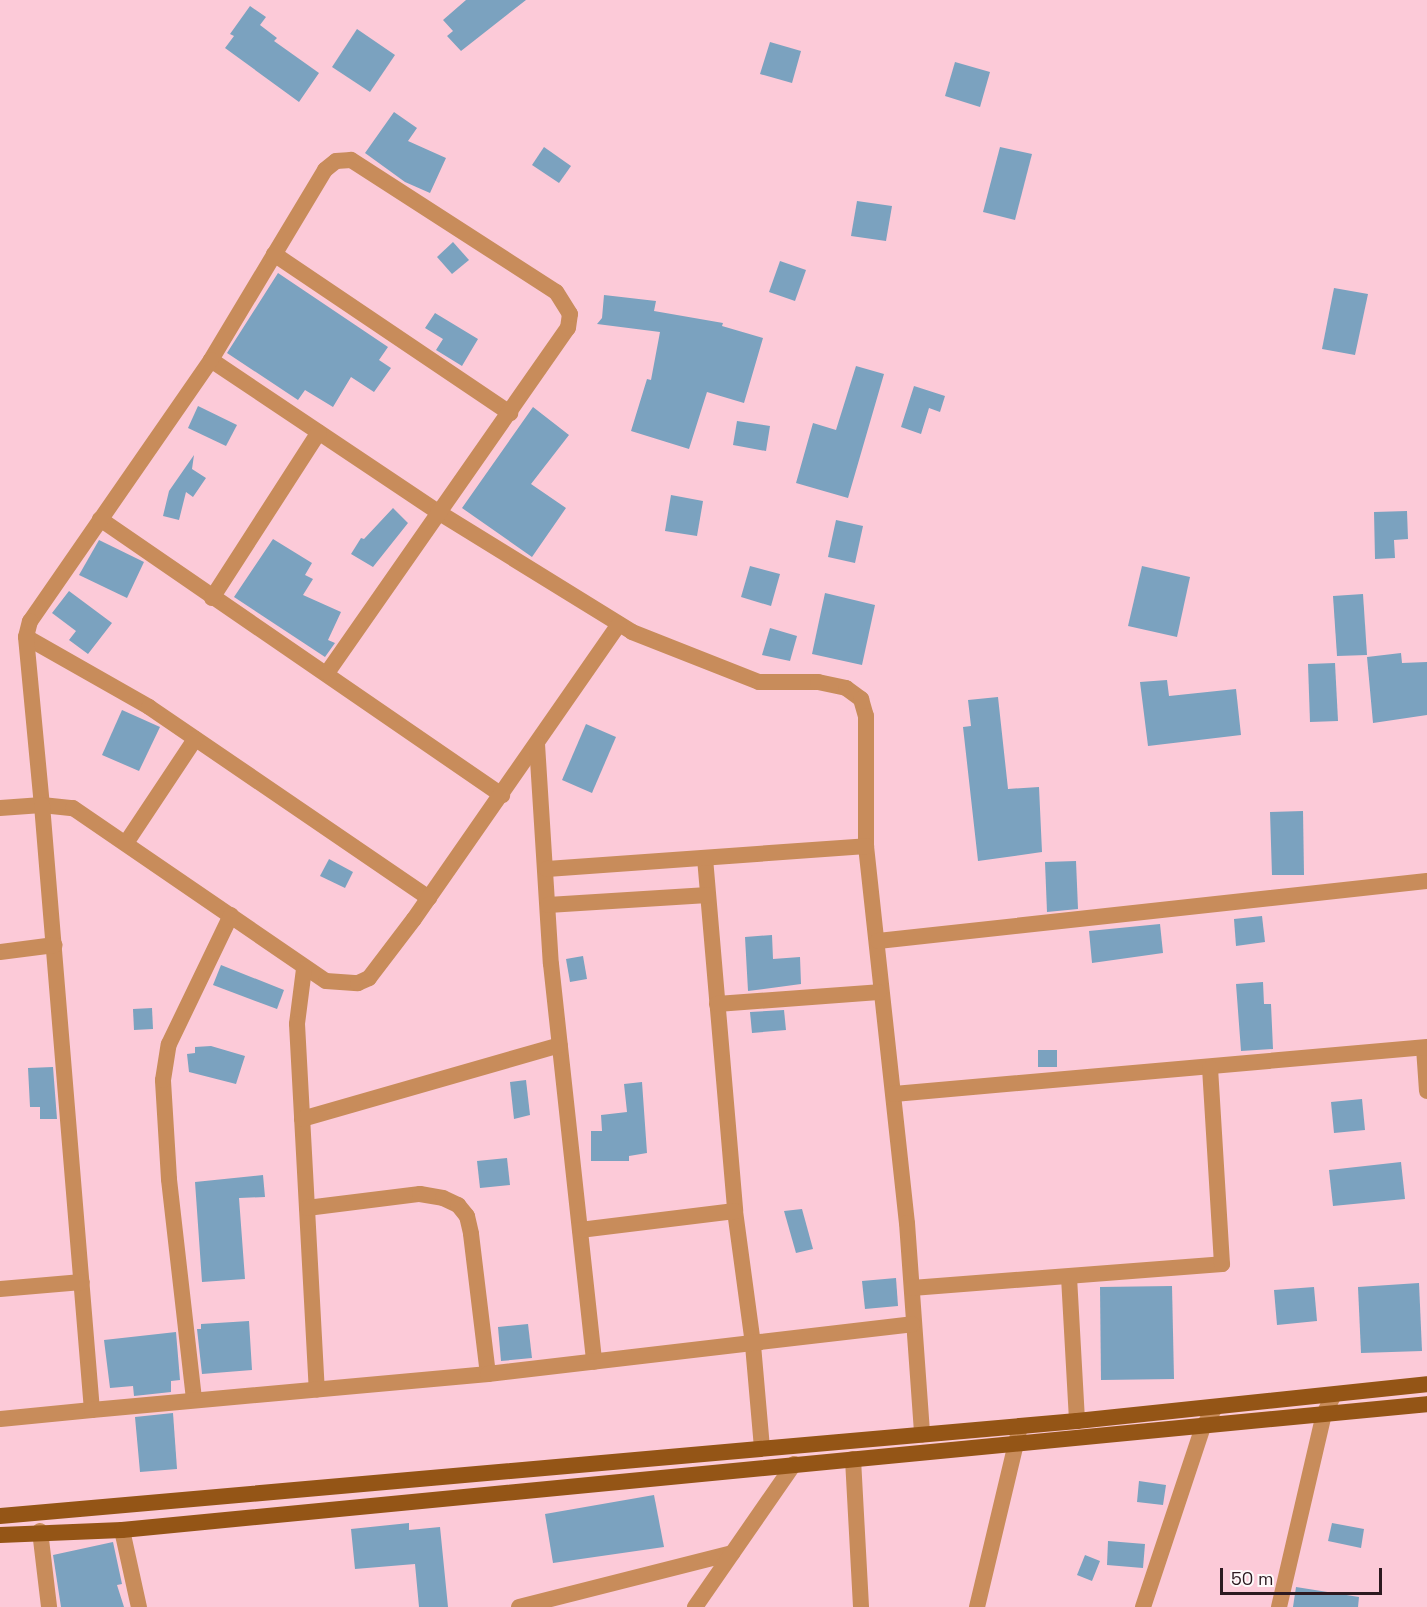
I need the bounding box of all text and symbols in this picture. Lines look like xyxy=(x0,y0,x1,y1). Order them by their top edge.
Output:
scale bar xyxy=(1223,1556,1385,1594)
text: 50 m xyxy=(1231,1567,1273,1590)

